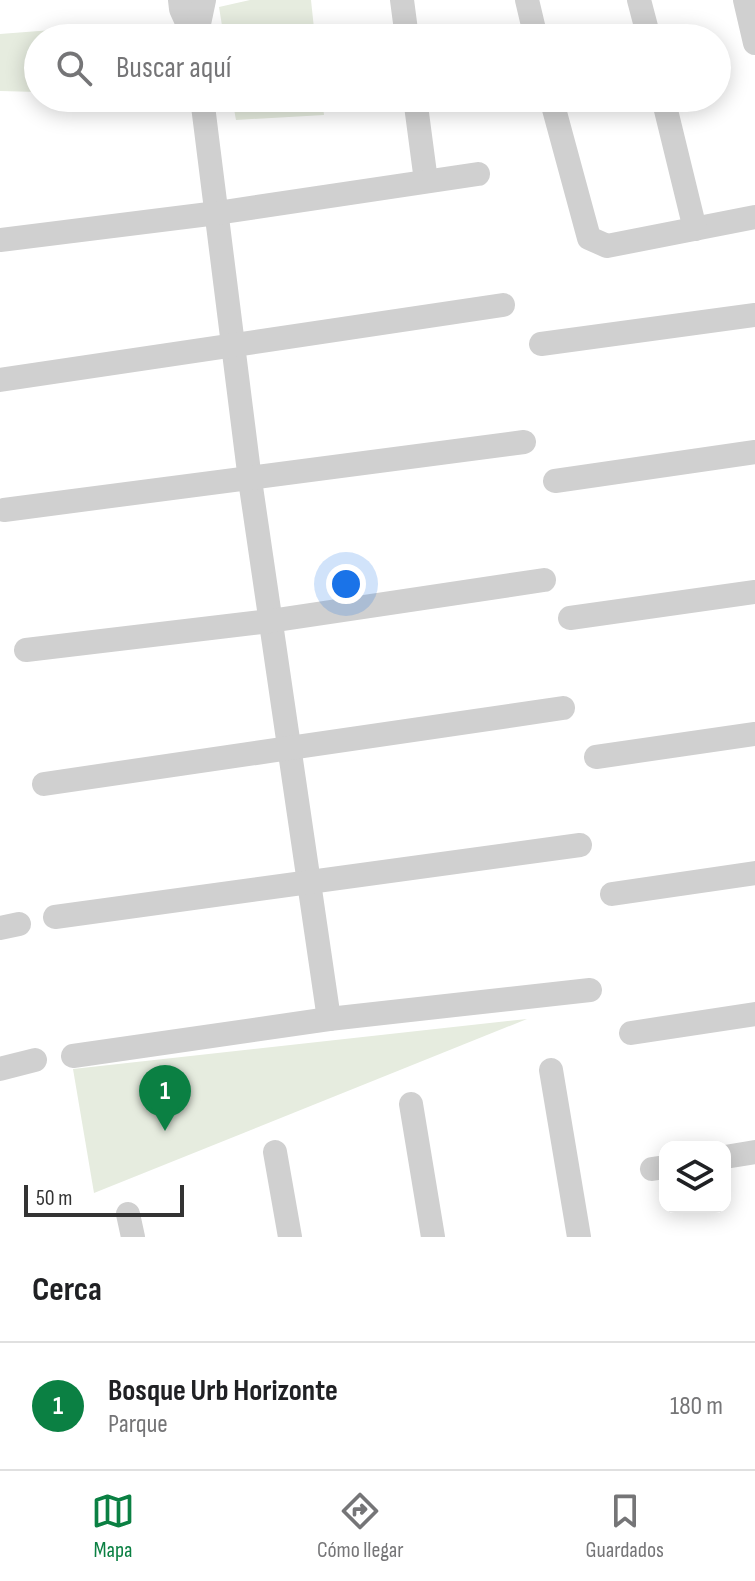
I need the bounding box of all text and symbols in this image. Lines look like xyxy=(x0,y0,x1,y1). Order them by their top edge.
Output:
search box xyxy=(24,24,731,112)
icon: search xyxy=(52,46,96,90)
text: Buscar aquí xyxy=(116,50,231,86)
your location xyxy=(326,564,366,604)
pin: 1 xyxy=(139,1065,191,1131)
map controls xyxy=(659,1141,731,1213)
button: layers xyxy=(659,1141,731,1213)
scale bar xyxy=(24,1181,184,1217)
text: 50 m xyxy=(36,1185,72,1212)
text: Cerca xyxy=(32,1269,102,1310)
text: Bosque Urb Horizonte xyxy=(108,1373,338,1409)
text: 1 xyxy=(53,1391,63,1422)
text: 180 m xyxy=(670,1391,723,1422)
text: Parque xyxy=(108,1409,168,1440)
tab: Mapa xyxy=(91,1489,135,1564)
tab: Cómo llegar xyxy=(317,1489,404,1564)
tab: Guardados xyxy=(586,1489,664,1564)

